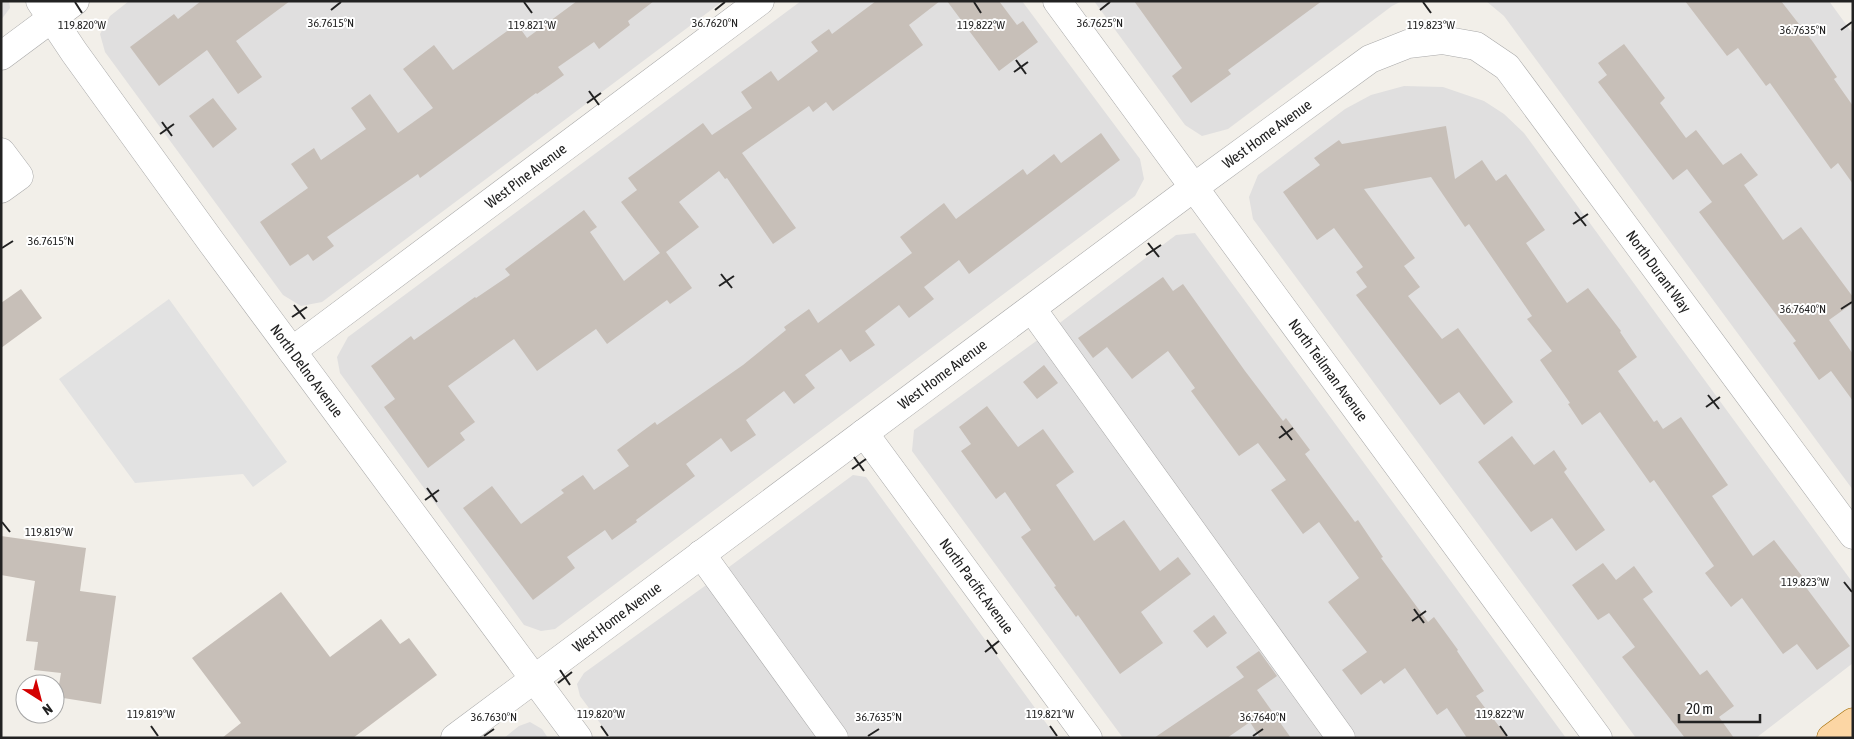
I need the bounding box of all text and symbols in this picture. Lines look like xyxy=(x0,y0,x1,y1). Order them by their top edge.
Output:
text: 36.7615°N xyxy=(308,16,354,30)
text: 36.7620°N xyxy=(692,16,738,30)
text: 36.7625°N xyxy=(1077,16,1123,30)
text: 119.820°W xyxy=(58,18,106,32)
text: 119.821°W xyxy=(508,18,556,32)
text: 119.822°W xyxy=(957,18,1005,32)
text: 119.823°W xyxy=(1407,18,1455,32)
text: 36.7635°N xyxy=(1780,23,1826,37)
street label: West Home Avenue xyxy=(1219,95,1315,172)
street label: West Pine Avenue xyxy=(482,140,570,212)
street label: North Durant Way xyxy=(1623,227,1695,316)
text: 36.7615°N xyxy=(28,234,74,248)
text: 36.7640°N xyxy=(1780,302,1826,316)
street label: North Teilman Avenue xyxy=(1285,316,1372,424)
street label: North Delno Avenue xyxy=(267,321,347,420)
street label: West Home Avenue xyxy=(895,336,990,413)
text: 119.819°W xyxy=(25,525,73,539)
street label: North Pacific Avenue xyxy=(936,535,1017,637)
text: 119.823°W xyxy=(1781,575,1829,589)
street label: West Home Avenue xyxy=(569,578,664,655)
north arrow xyxy=(15,674,65,724)
scale bar xyxy=(1679,692,1760,724)
text: 20 m xyxy=(1686,700,1713,717)
text: N xyxy=(40,701,56,718)
text: 119.819°W xyxy=(127,707,175,721)
text: 119.820°W xyxy=(577,707,625,721)
text: 119.821°W xyxy=(1026,707,1074,721)
text: 119.822°W xyxy=(1476,707,1524,721)
text: 36.7630°N xyxy=(471,710,517,724)
text: 36.7635°N xyxy=(856,710,902,724)
text: 36.7640°N xyxy=(1240,710,1286,724)

